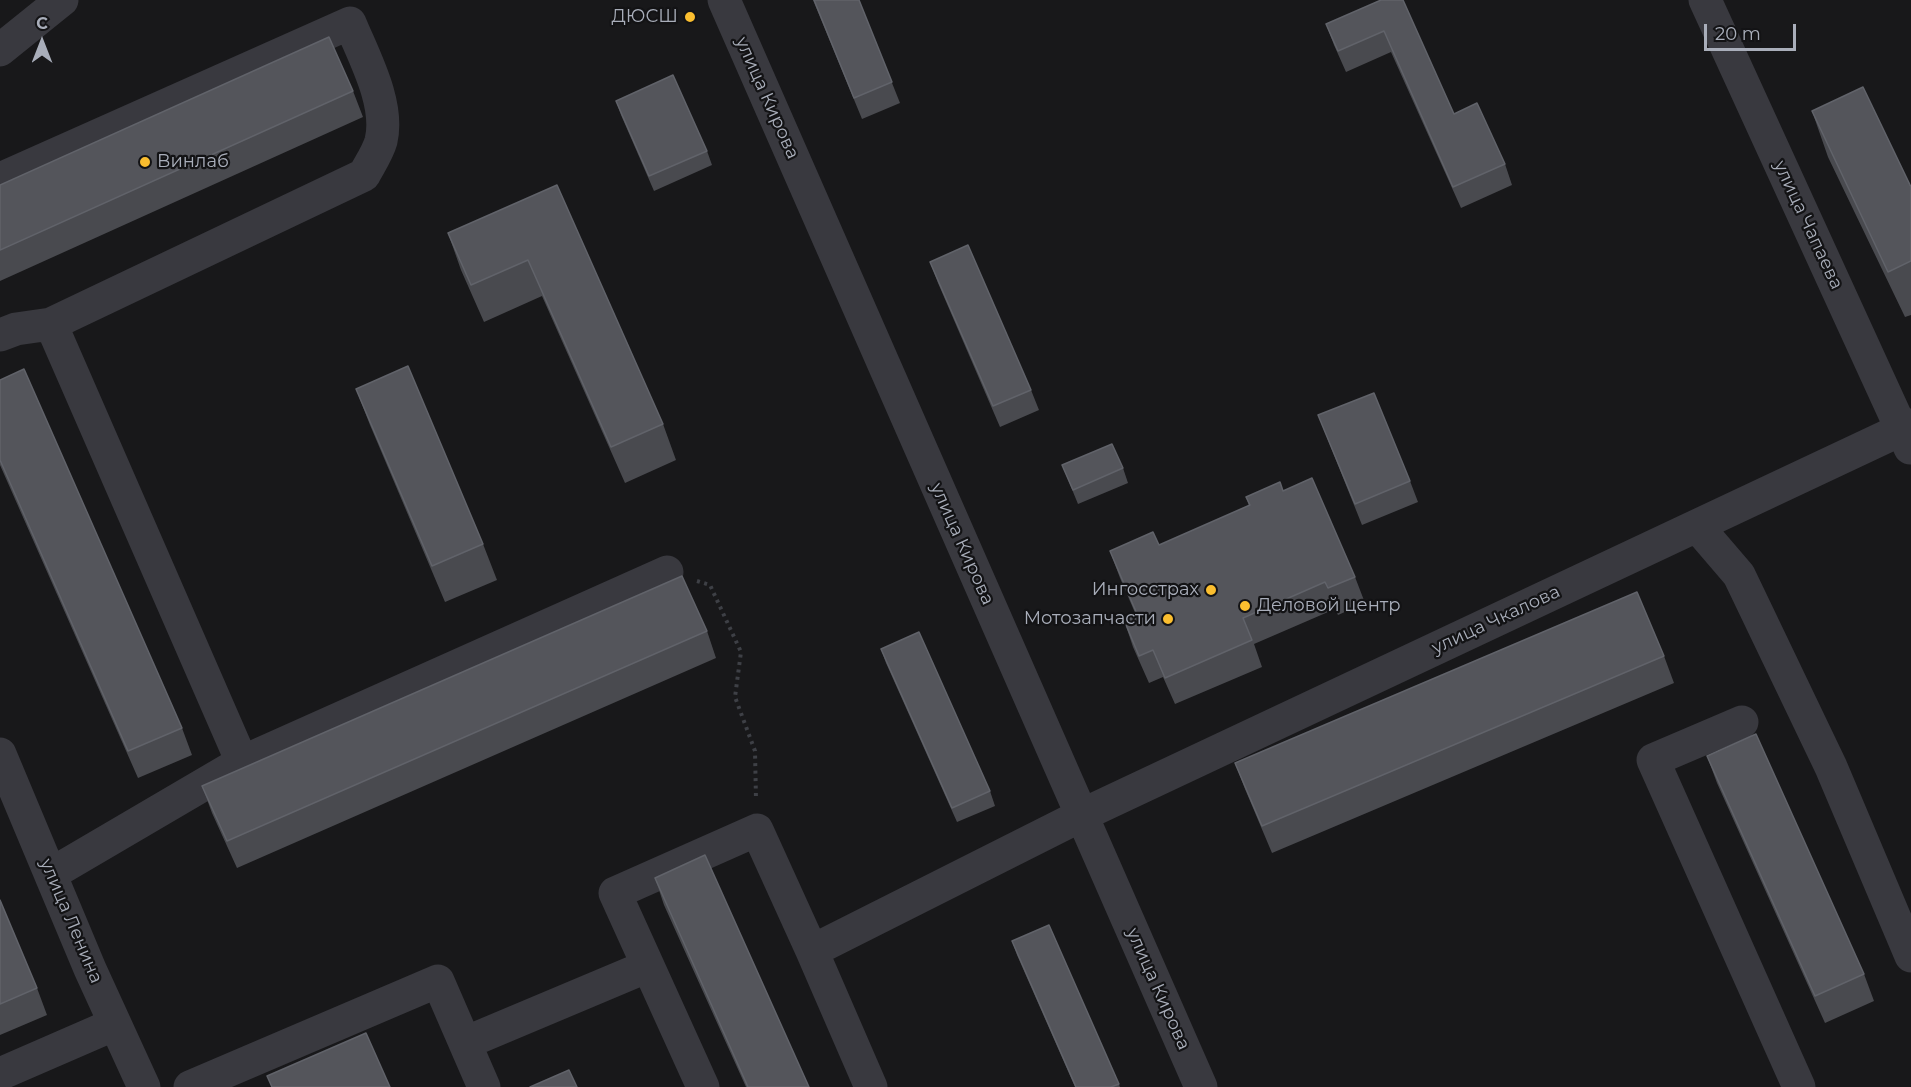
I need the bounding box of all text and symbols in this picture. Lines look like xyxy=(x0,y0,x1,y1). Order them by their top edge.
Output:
place label: ДЮСШ xyxy=(611,6,678,28)
marker: ДЮСШ xyxy=(683,10,697,24)
north arrow xyxy=(12,12,72,72)
scale bar xyxy=(1707,12,1798,50)
text: С xyxy=(36,14,48,33)
text: 20 m xyxy=(1715,23,1761,45)
street label: улица Кирова xyxy=(730,34,804,162)
place label: Винлаб xyxy=(157,151,229,173)
marker: Винлаб xyxy=(138,155,152,169)
street label: улица Чапаева xyxy=(1769,157,1847,293)
street label: улица Кирова xyxy=(925,480,999,608)
place label: Ингосстрах xyxy=(1092,579,1199,601)
street label: улица Чкалова xyxy=(1429,581,1563,659)
marker: Ингосстрах xyxy=(1204,583,1218,597)
place label: Деловой центр xyxy=(1257,595,1401,617)
marker: Деловой центр xyxy=(1238,599,1252,613)
place label: Мотозапчасти xyxy=(1024,608,1156,630)
marker: Мотозапчасти xyxy=(1161,612,1175,626)
street label: улица Ленина xyxy=(35,855,107,987)
street label: улица Кирова xyxy=(1121,925,1195,1053)

